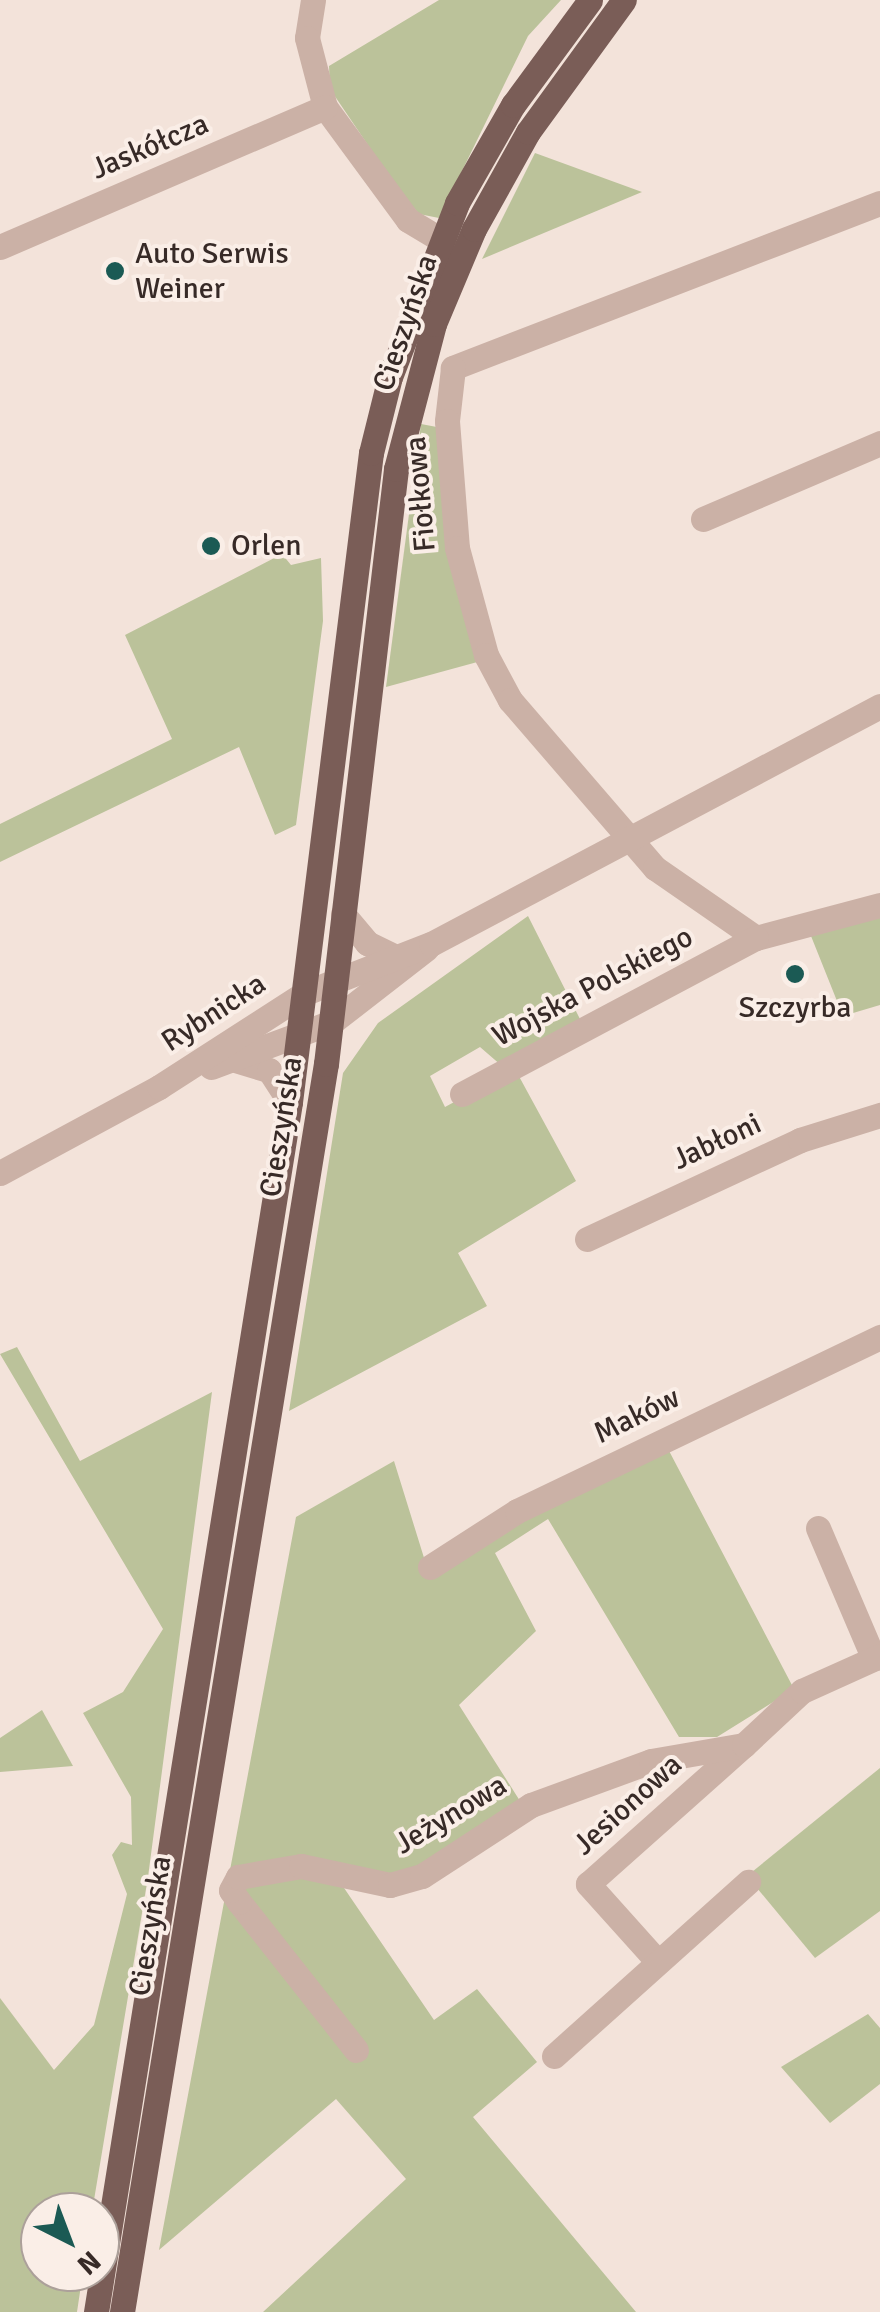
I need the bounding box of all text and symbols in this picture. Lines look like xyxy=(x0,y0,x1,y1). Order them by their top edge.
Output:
street label: Jaskółcza xyxy=(86,106,214,188)
place label: Auto Serwis Weiner xyxy=(135,236,289,306)
street label: Cieszyńska xyxy=(366,250,446,396)
marker: Auto Serwis Weiner xyxy=(104,260,126,282)
street label: Fiołkowa xyxy=(398,435,444,553)
place label: Orlen xyxy=(231,528,302,564)
marker: Orlen xyxy=(200,535,222,557)
street label: Wojska Polskiego xyxy=(487,919,699,1055)
marker: Szczyrba xyxy=(784,963,806,985)
street label: Rybnicka xyxy=(155,966,273,1060)
place label: Szczyrba xyxy=(738,990,852,1026)
street label: Cieszyńska xyxy=(253,1054,311,1200)
street label: Jabłoni xyxy=(667,1106,767,1178)
street label: Maków xyxy=(588,1380,686,1452)
street label: Jesionowa xyxy=(566,1747,690,1863)
street label: Jeżynowa xyxy=(389,1768,513,1862)
street label: Cieszyńska xyxy=(122,1853,180,1999)
north arrow xyxy=(20,2192,120,2292)
text: N xyxy=(70,2244,107,2282)

